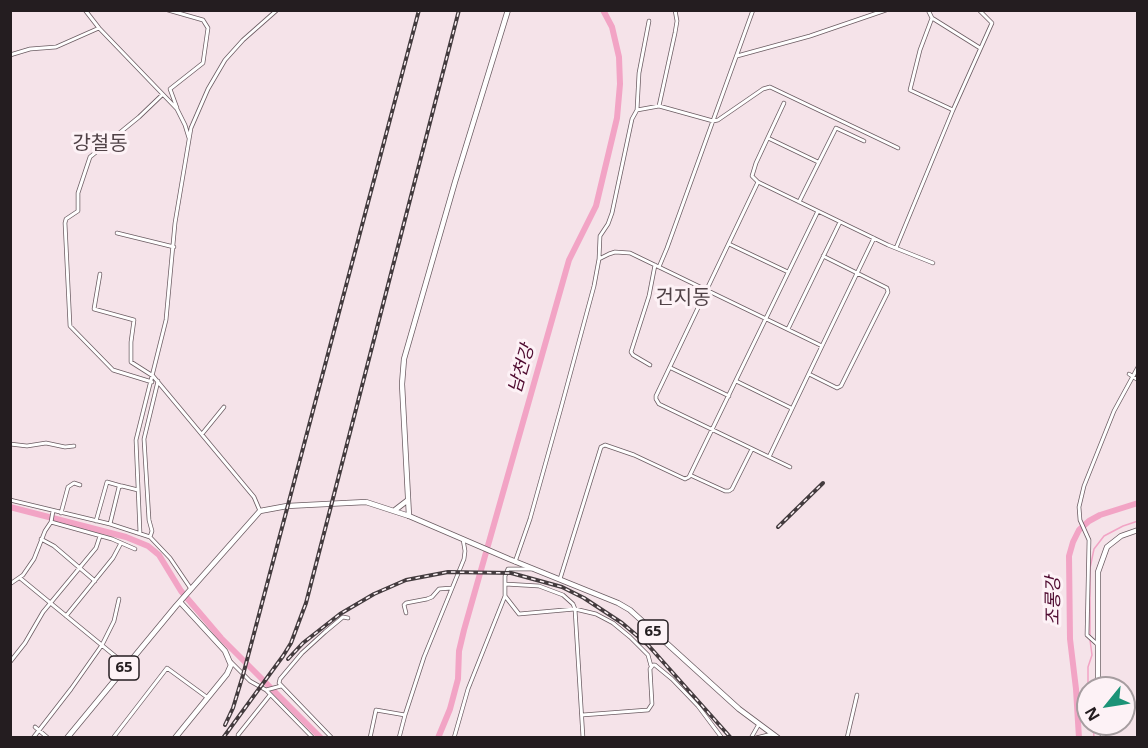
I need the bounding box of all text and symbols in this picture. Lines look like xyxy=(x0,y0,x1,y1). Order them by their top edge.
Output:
district label: 강철동 xyxy=(72,132,128,156)
district label: 건지동 xyxy=(655,286,711,310)
water label: 남천강 xyxy=(505,342,539,396)
water label: 조롱강 xyxy=(1043,576,1065,626)
road number: 65 xyxy=(638,620,668,644)
road number: 65 xyxy=(109,656,139,680)
north arrow xyxy=(1076,676,1136,736)
text: N xyxy=(1079,703,1105,725)

